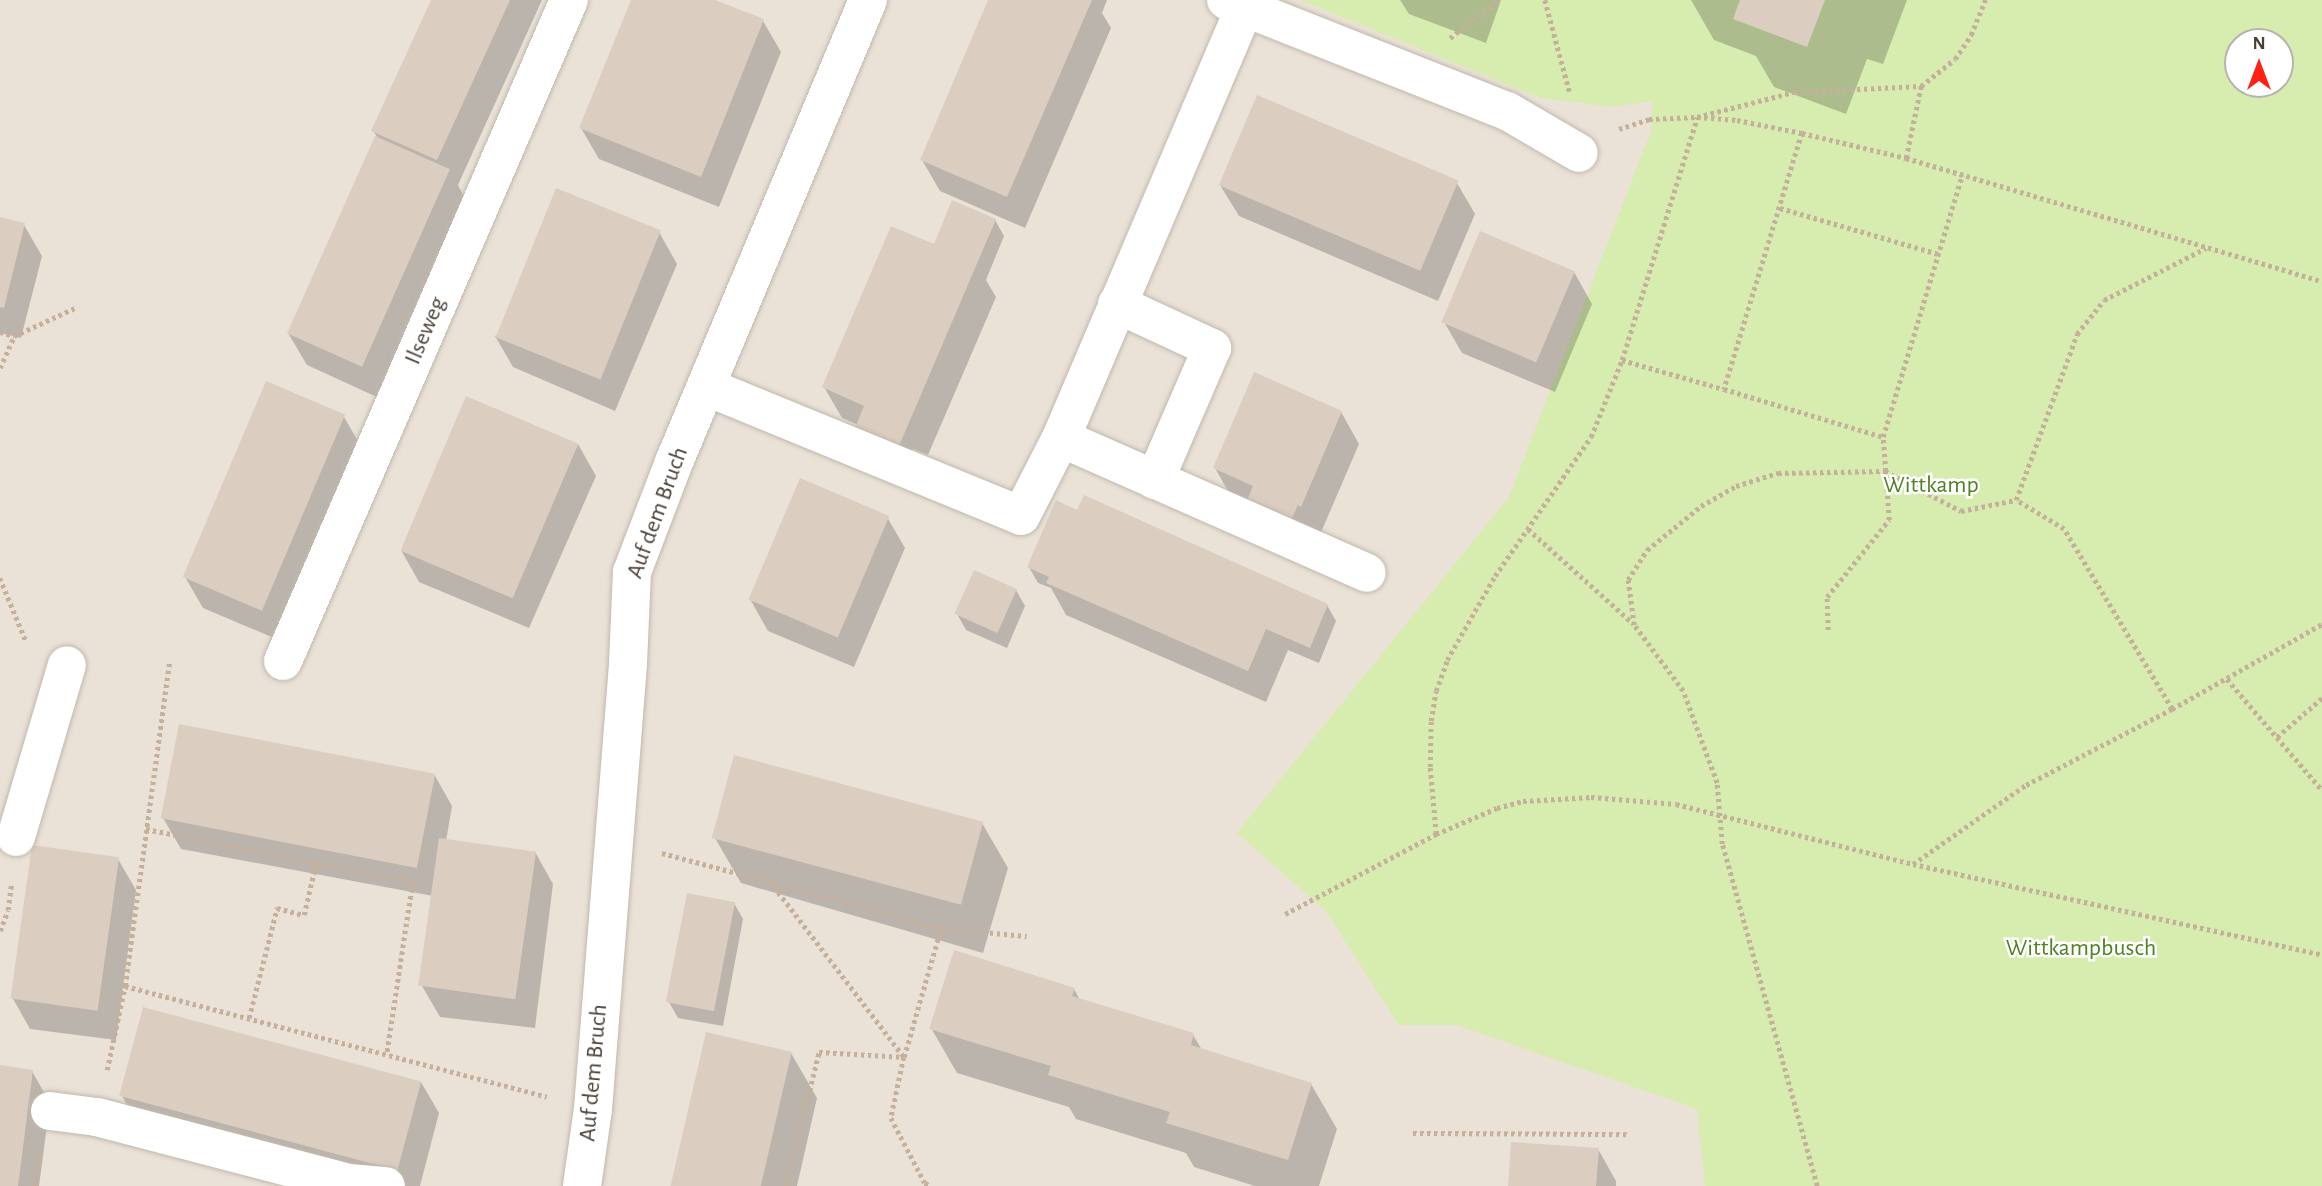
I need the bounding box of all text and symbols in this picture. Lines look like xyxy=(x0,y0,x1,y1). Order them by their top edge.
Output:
north arrow xyxy=(2224,28,2294,98)
text: N xyxy=(2252,34,2266,53)
street label: Ilseweg xyxy=(399,293,453,369)
street label: Auf dem Bruch xyxy=(621,443,695,583)
park label: Wittkamp xyxy=(1883,472,1979,500)
park label: Wittkampbusch xyxy=(2006,935,2156,963)
street label: Auf dem Bruch xyxy=(574,1003,614,1143)

